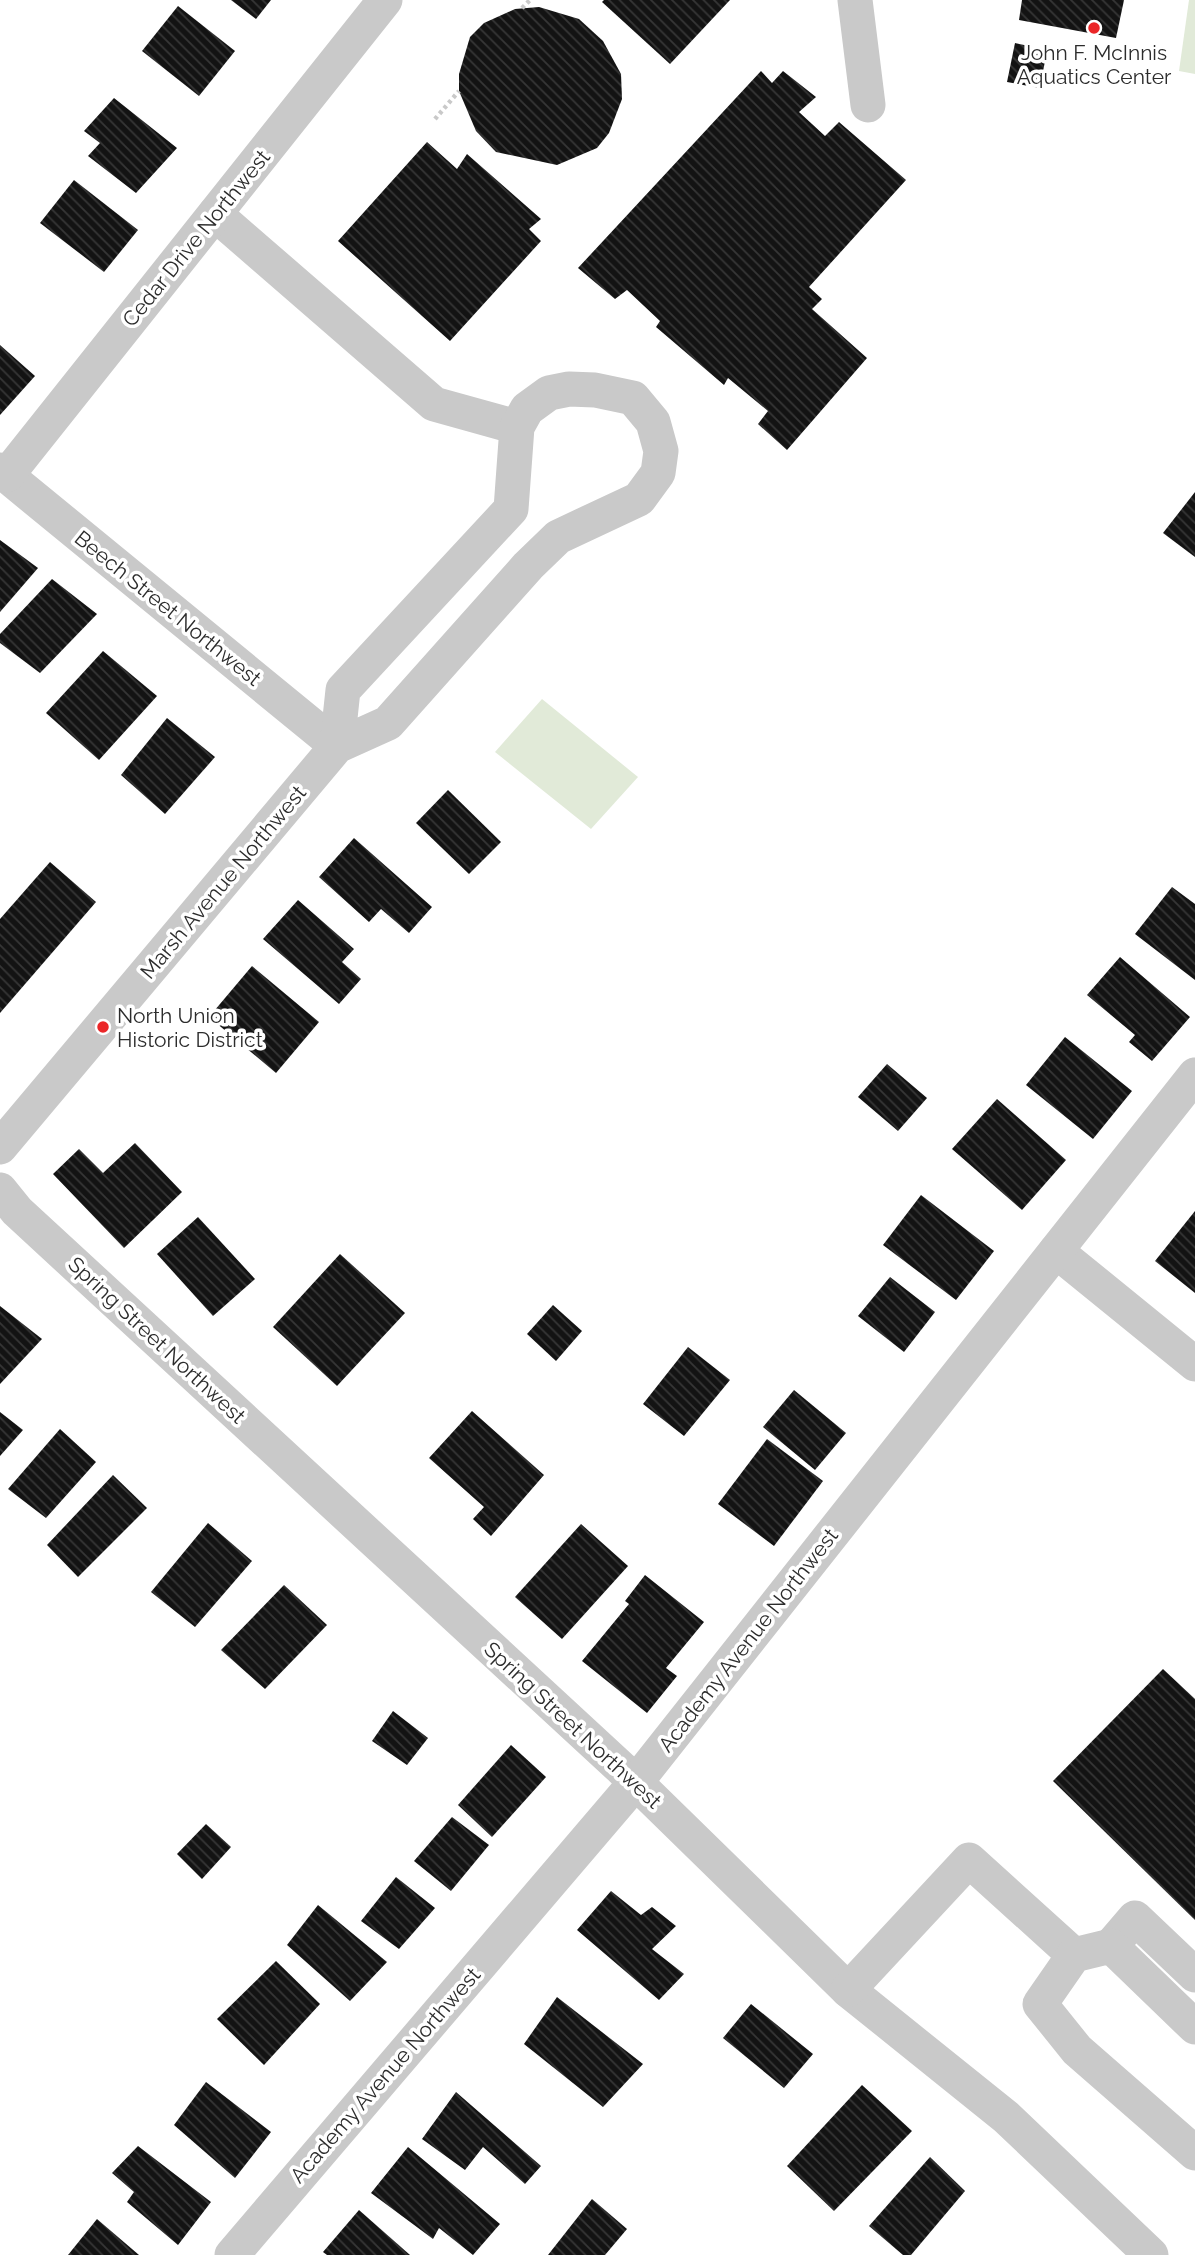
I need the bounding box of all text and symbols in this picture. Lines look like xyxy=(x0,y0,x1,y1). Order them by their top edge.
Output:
marker: John F. McInnis Aquatics Center xyxy=(1086,20,1102,36)
place label: John F. McInnis Aquatics Center xyxy=(1017,40,1172,89)
street label: Cedar Drive Northwest xyxy=(117,145,275,331)
street label: Beech Street Northwest xyxy=(70,525,266,691)
street label: Marsh Avenue Northwest xyxy=(135,780,311,984)
place label: North Union Historic District xyxy=(117,1003,263,1052)
marker: North Union Historic District xyxy=(95,1019,111,1035)
street label: Spring Street Northwest xyxy=(63,1251,251,1429)
street label: Academy Avenue Northwest xyxy=(653,1523,843,1757)
street label: Spring Street Northwest xyxy=(479,1636,667,1814)
street label: Academy Avenue Northwest xyxy=(285,1962,485,2188)

